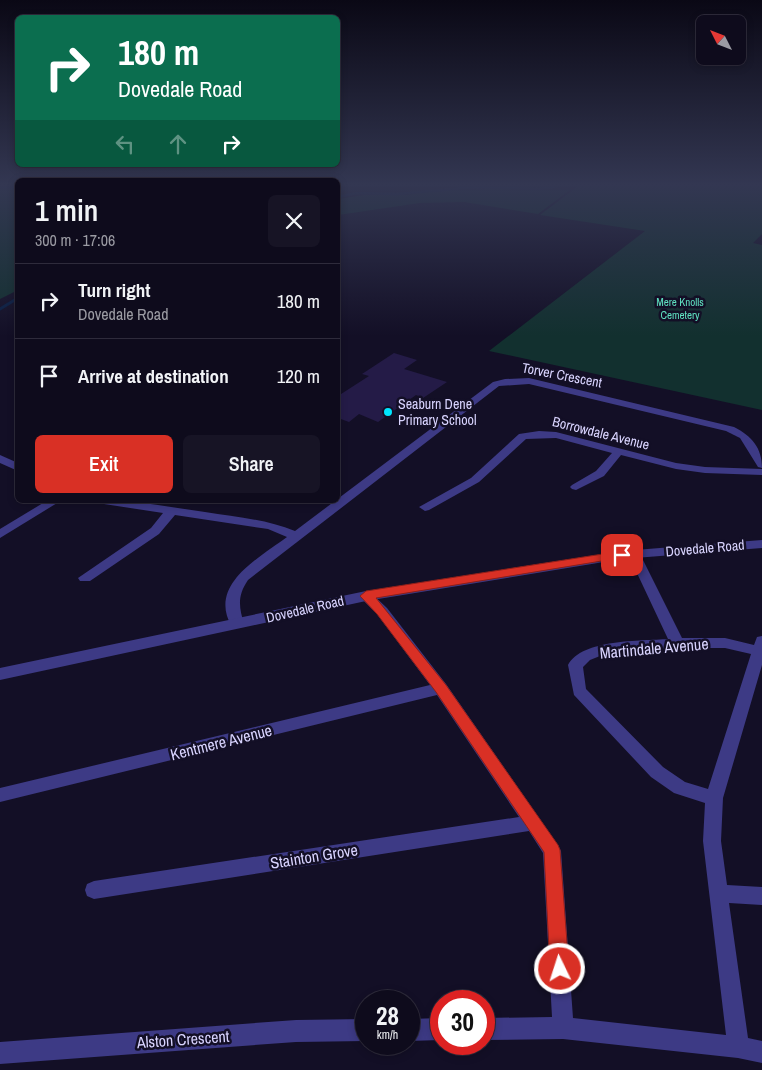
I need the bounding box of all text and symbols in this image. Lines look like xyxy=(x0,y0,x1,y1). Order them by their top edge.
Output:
north arrow xyxy=(696,15,746,65)
map controls xyxy=(696,15,746,65)
text: 180 m xyxy=(118,29,199,76)
icon: right xyxy=(35,35,100,100)
text: Dovedale Road xyxy=(118,74,242,104)
icon: left xyxy=(111,130,139,158)
icon: ahead xyxy=(164,130,192,158)
icon: right xyxy=(217,130,245,158)
text: 1 min xyxy=(35,190,98,230)
button: close xyxy=(268,195,320,247)
text: 300 m · 17:06 xyxy=(35,229,115,251)
text: Turn right xyxy=(78,277,150,303)
icon: right xyxy=(35,287,63,315)
text: 180 m xyxy=(277,288,320,314)
park label: Mere Knolls Cemetery xyxy=(656,295,704,322)
text: Dovedale Road xyxy=(78,303,168,325)
street label: Torver Crescent xyxy=(521,358,603,392)
icon: arrive xyxy=(35,362,63,390)
text: Arrive at destination xyxy=(78,363,229,389)
text: 120 m xyxy=(277,363,320,389)
place label: Seaburn Dene Primary School xyxy=(398,395,476,429)
marker: Seaburn Dene Primary School xyxy=(382,406,394,418)
street label: Borrowdale Avenue xyxy=(551,412,651,454)
button: Exit xyxy=(35,435,173,493)
button: Share xyxy=(183,435,320,493)
pin xyxy=(601,534,643,576)
street label: Dovedale Road xyxy=(665,536,745,560)
icon: arrive xyxy=(608,541,636,569)
street label: Dovedale Road xyxy=(264,591,346,627)
street label: Martindale Avenue xyxy=(599,632,709,664)
street label: Kentmere Avenue xyxy=(168,719,274,765)
street label: Stainton Grove xyxy=(269,838,359,874)
position arrow xyxy=(533,942,585,994)
speed limit sign: 30 xyxy=(430,990,495,1055)
text: 28 xyxy=(376,999,399,1033)
street label: Alston Crescent xyxy=(135,1025,230,1053)
text: km/h xyxy=(377,1027,398,1043)

